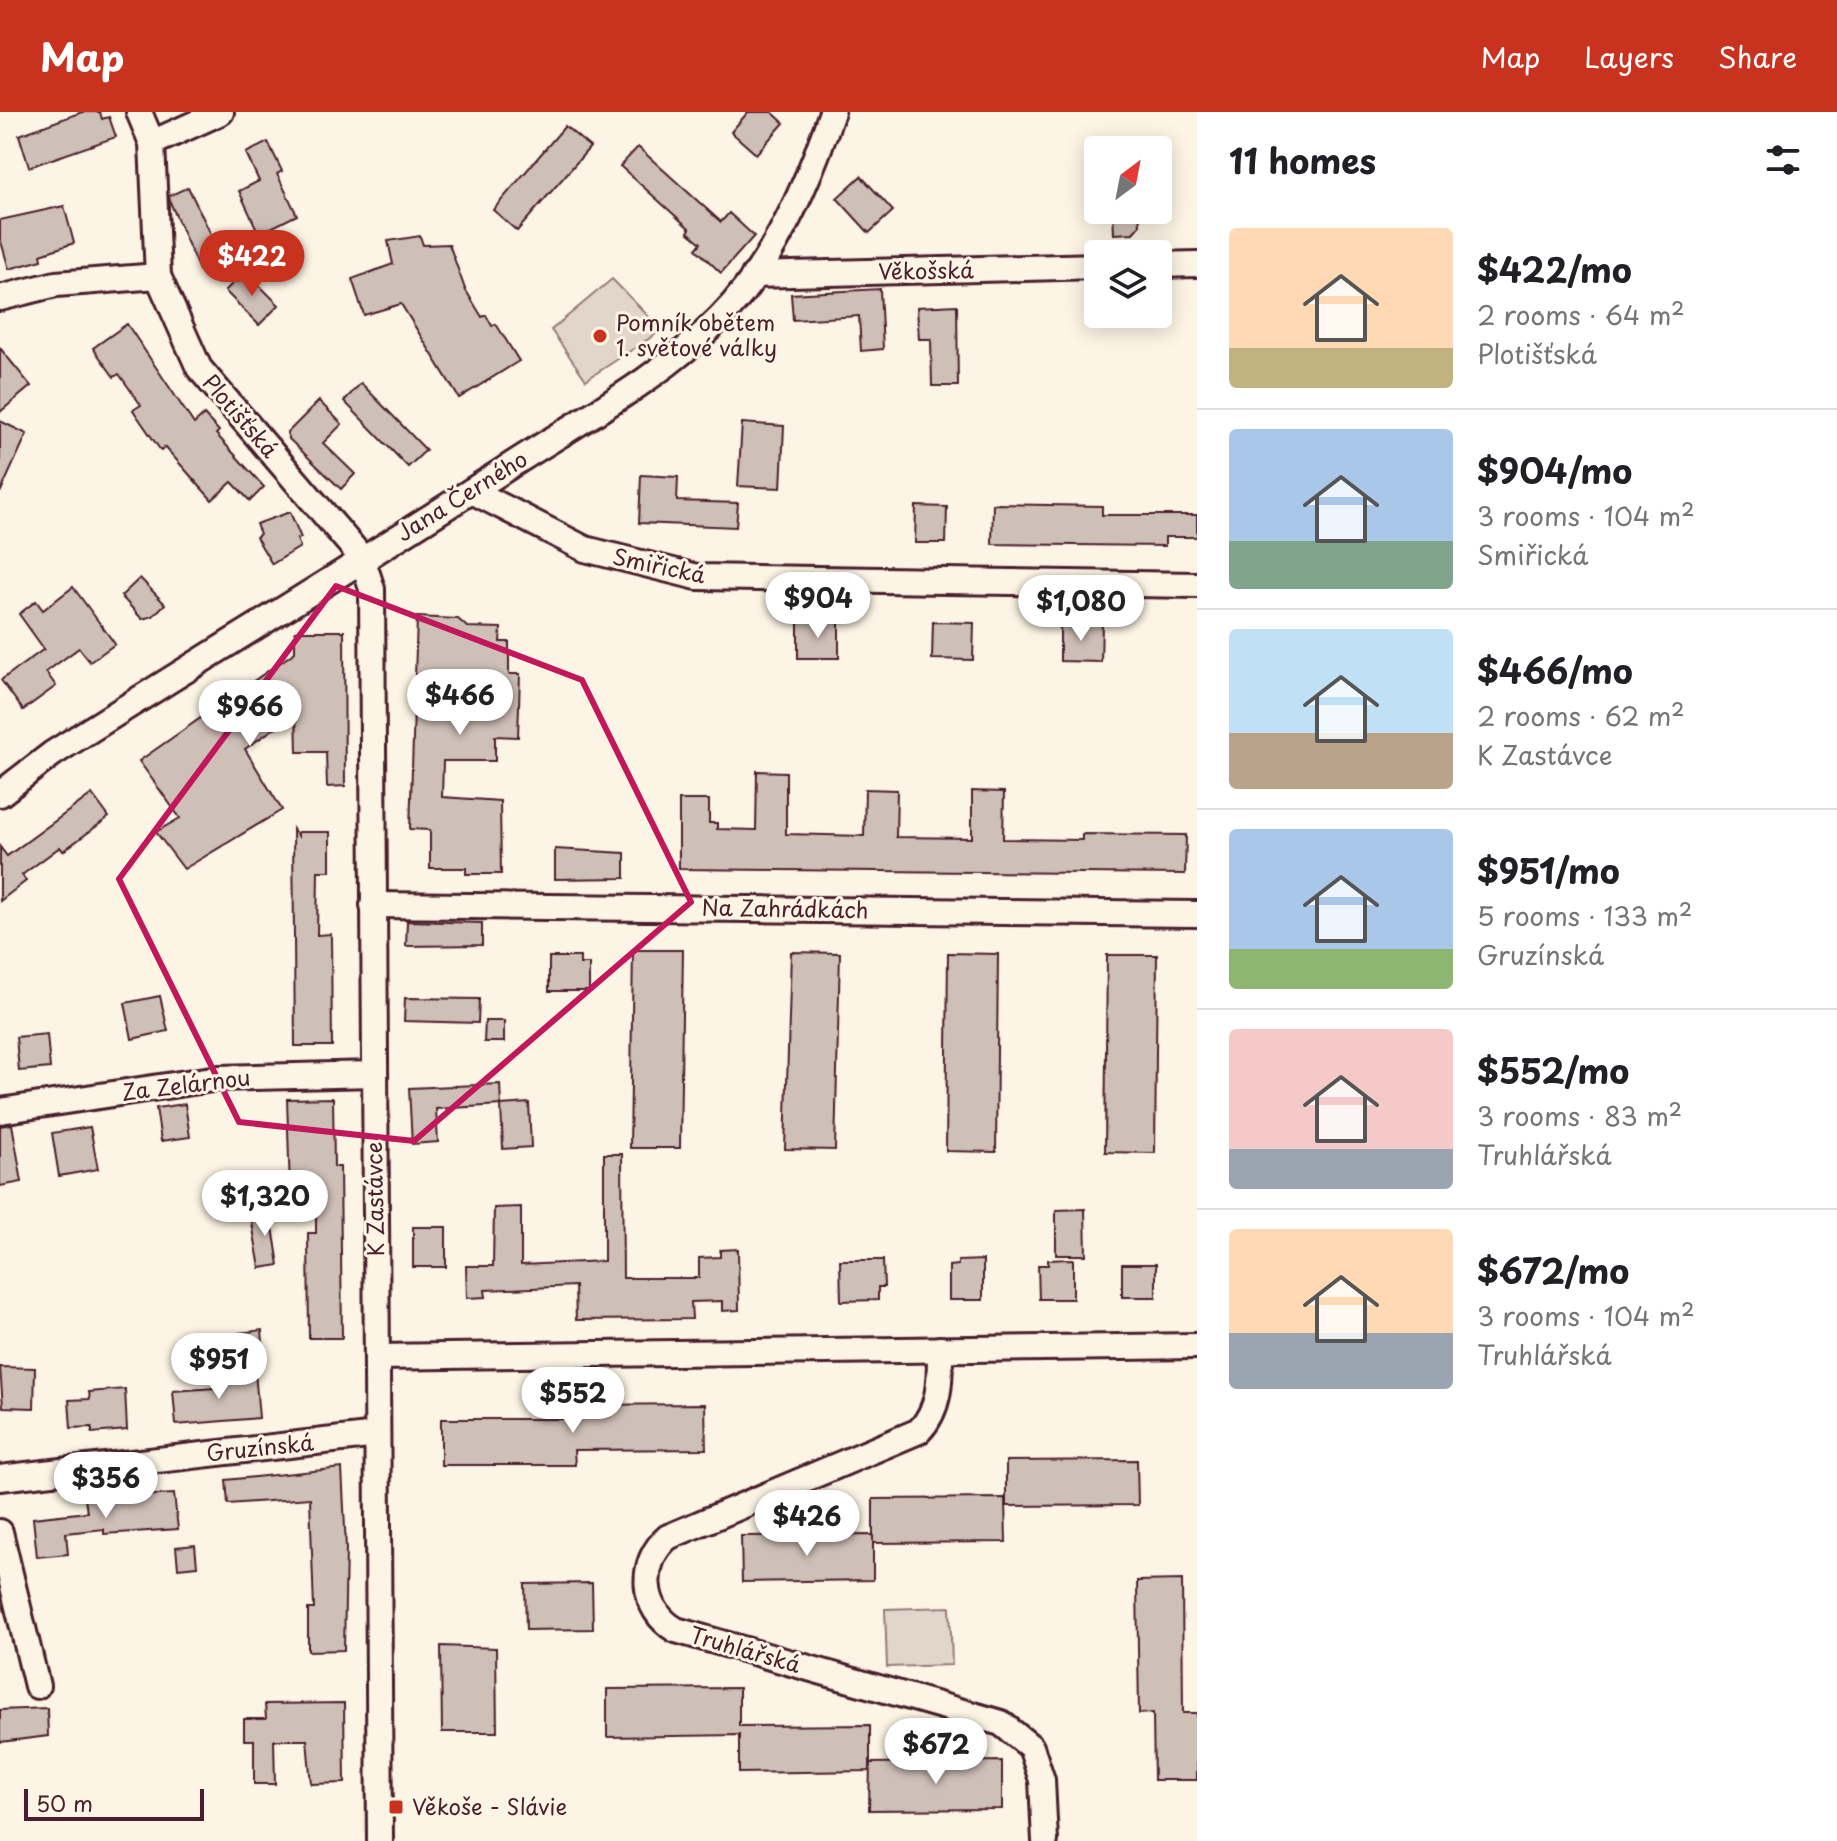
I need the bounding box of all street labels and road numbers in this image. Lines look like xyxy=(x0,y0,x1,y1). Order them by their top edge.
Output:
street label: Věkošská xyxy=(878,252,974,287)
street label: Plotišťská xyxy=(195,366,287,464)
street label: Jana Černého xyxy=(389,441,533,548)
street label: Smiřická xyxy=(610,539,709,591)
street label: Na Zahrádkách xyxy=(701,890,869,925)
street label: Za Zelárnou xyxy=(120,1059,252,1108)
street label: K Zastávce xyxy=(356,1141,391,1257)
street label: Gruzínská xyxy=(205,1424,315,1469)
street label: Truhlářská xyxy=(686,1617,805,1680)

